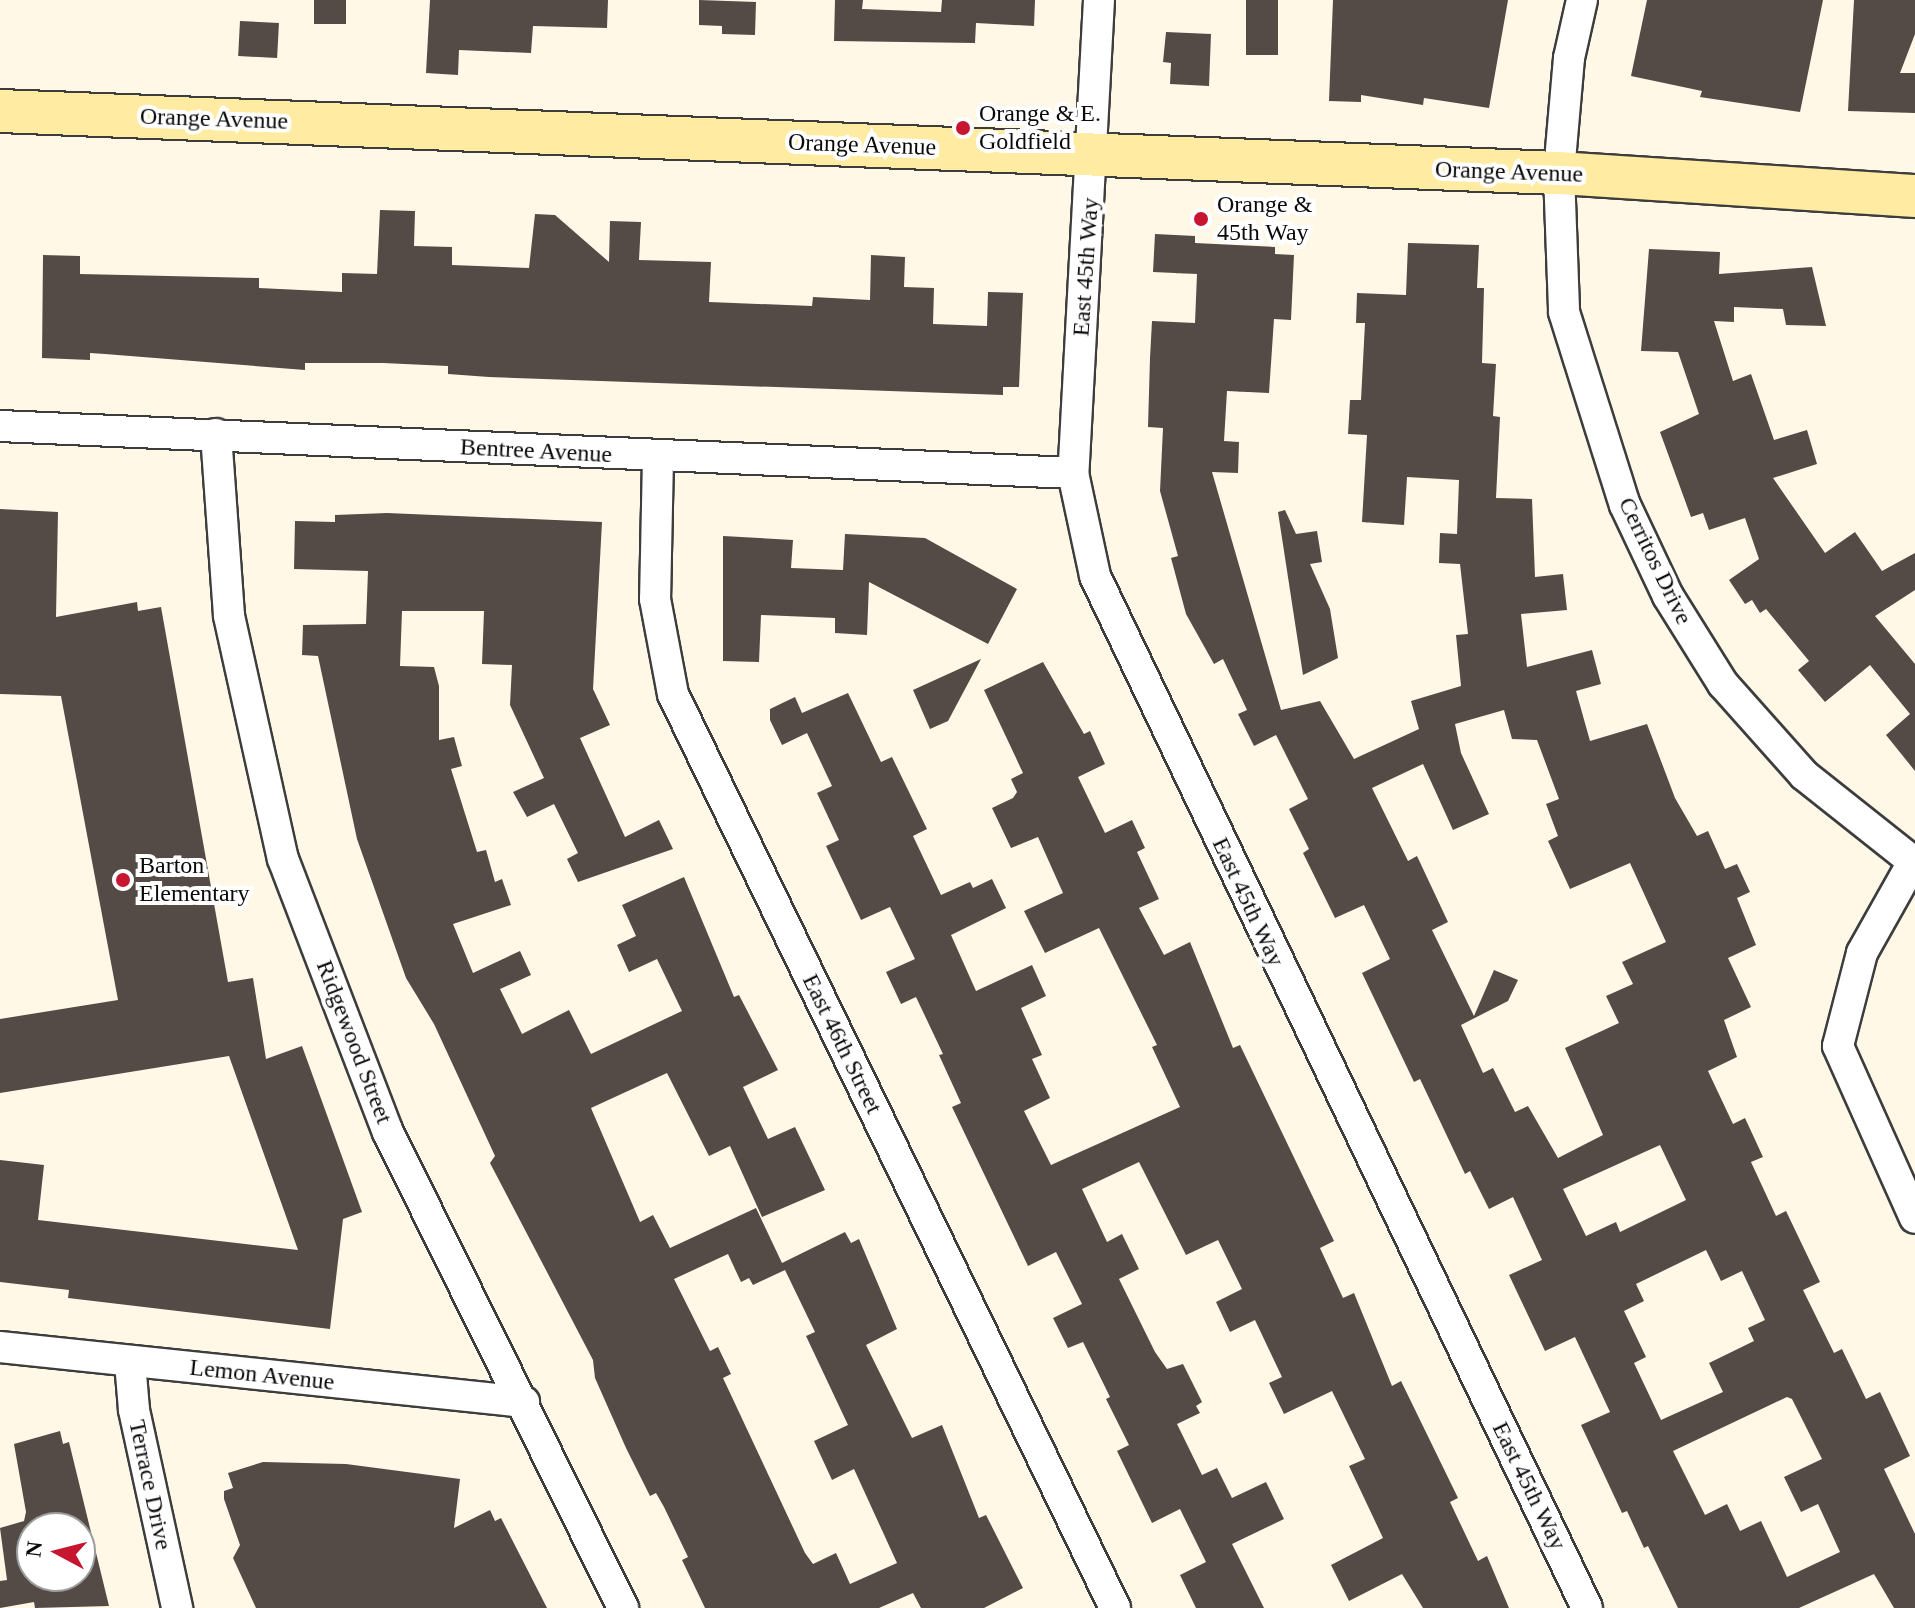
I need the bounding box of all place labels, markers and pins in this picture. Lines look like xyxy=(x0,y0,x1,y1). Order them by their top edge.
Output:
place label: Orange & E. Goldfield xyxy=(979,100,1101,156)
marker: Orange & E. Goldfield xyxy=(954,119,972,137)
place label: Orange & 45th Way xyxy=(1217,191,1312,247)
marker: Orange & 45th Way xyxy=(1192,210,1210,228)
place label: Barton Elementary xyxy=(139,852,250,908)
marker: Barton Elementary xyxy=(114,871,132,889)

